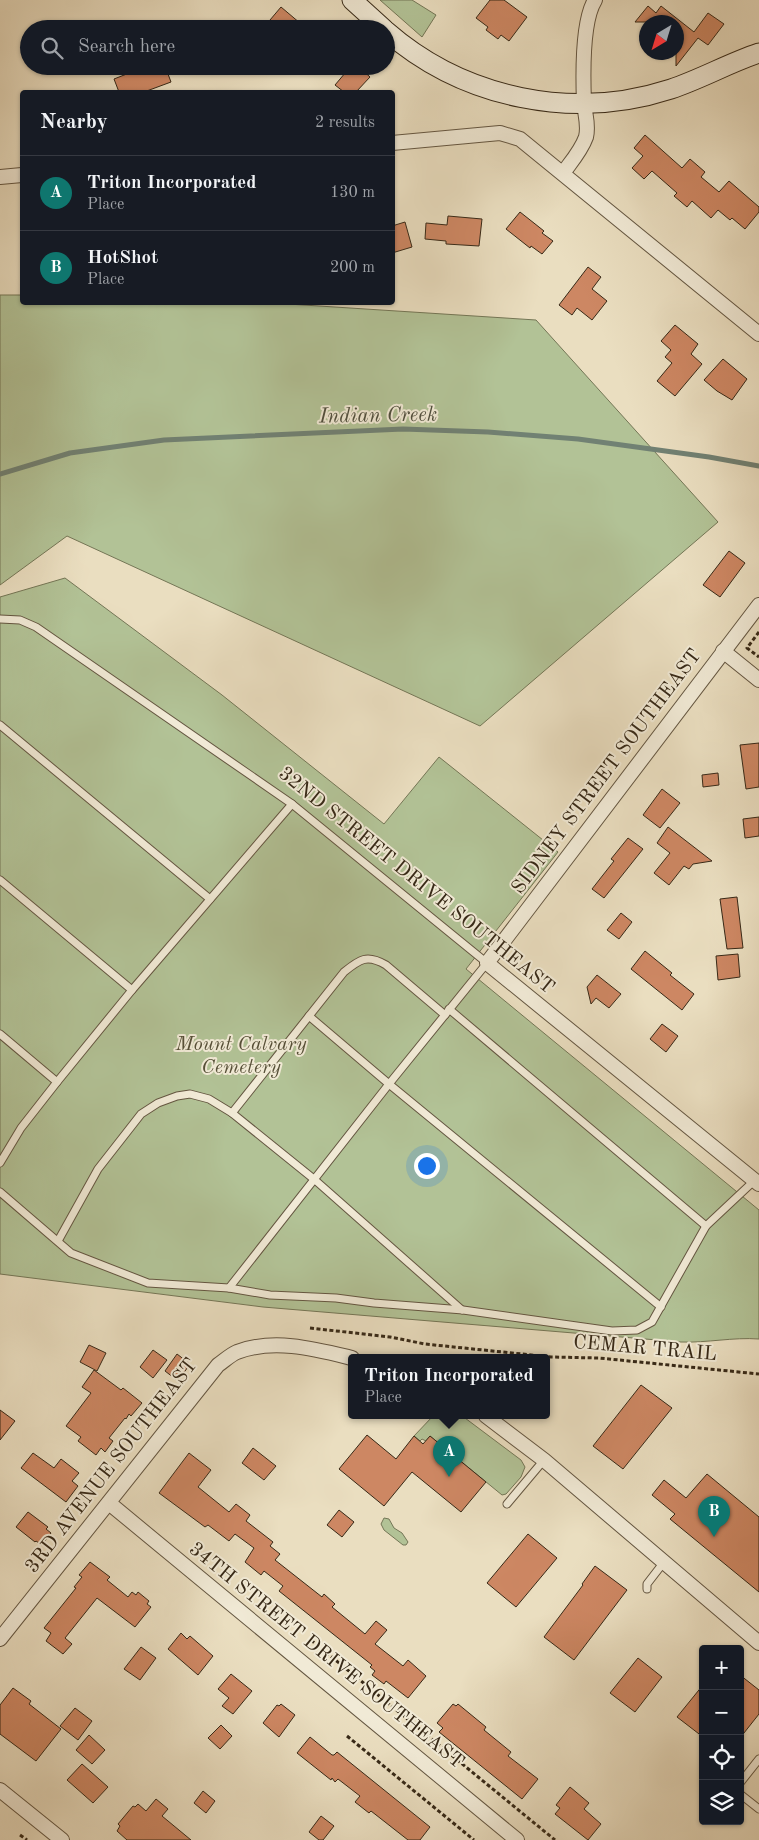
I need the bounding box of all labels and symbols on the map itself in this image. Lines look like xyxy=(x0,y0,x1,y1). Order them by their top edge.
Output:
north arrow xyxy=(639,15,684,60)
water label: Indian Creek xyxy=(318,404,437,428)
street label: SIDNEY STREET SOUTHEAST xyxy=(508,646,706,898)
street label: 32ND STREET DRIVE SOUTHEAST xyxy=(274,764,558,998)
park label: Mount Calvary Cemetery xyxy=(175,1035,307,1078)
your location xyxy=(414,1153,440,1179)
street label: CEMAR TRAIL xyxy=(572,1333,718,1365)
street label: 3RD AVENUE SOUTHEAST xyxy=(22,1355,202,1577)
pin: A xyxy=(433,1436,465,1477)
pin: B xyxy=(698,1496,730,1537)
street label: 34TH STREET DRIVE SOUTHEAST xyxy=(185,1539,467,1773)

